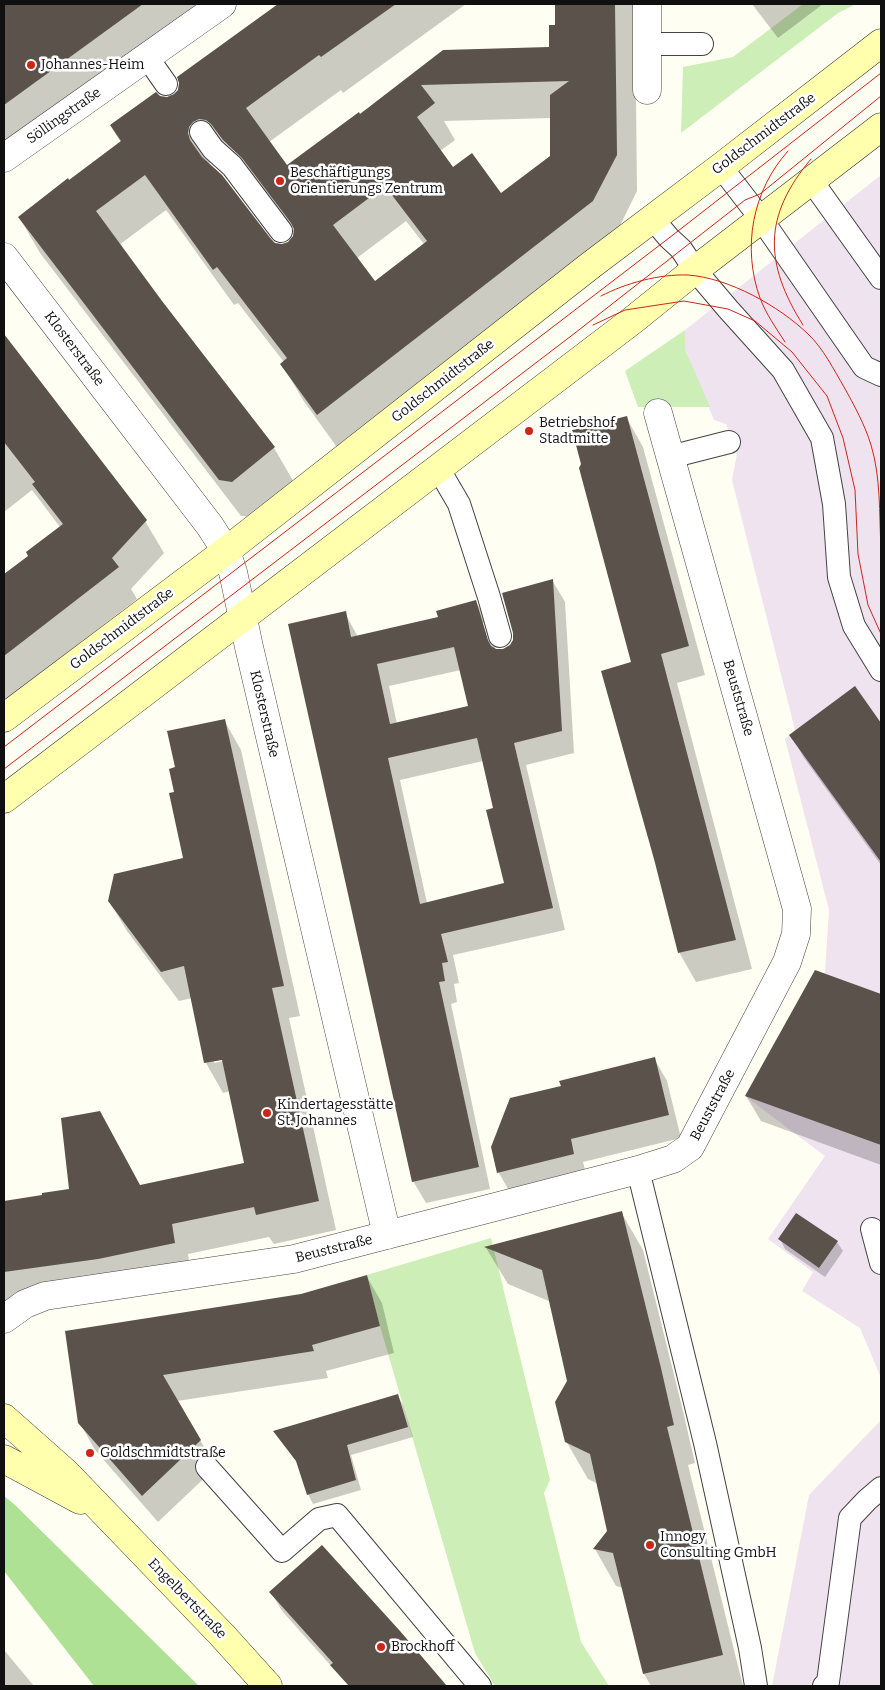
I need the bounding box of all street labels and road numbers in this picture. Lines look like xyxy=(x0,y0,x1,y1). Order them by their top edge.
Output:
street label: Söllingstraße xyxy=(24,84,104,148)
street label: Goldschmidtstraße xyxy=(709,90,819,178)
street label: Klosterstraße xyxy=(41,308,107,390)
street label: Goldschmidtstraße xyxy=(388,336,498,426)
street label: Goldschmidtstraße xyxy=(67,585,177,673)
street label: Beuststraße xyxy=(719,658,757,738)
street label: Klosterstraße xyxy=(246,669,282,759)
street label: Beuststraße xyxy=(687,1066,739,1144)
street label: Beuststraße xyxy=(294,1231,374,1267)
street label: Engelbertstraße xyxy=(144,1555,230,1643)

